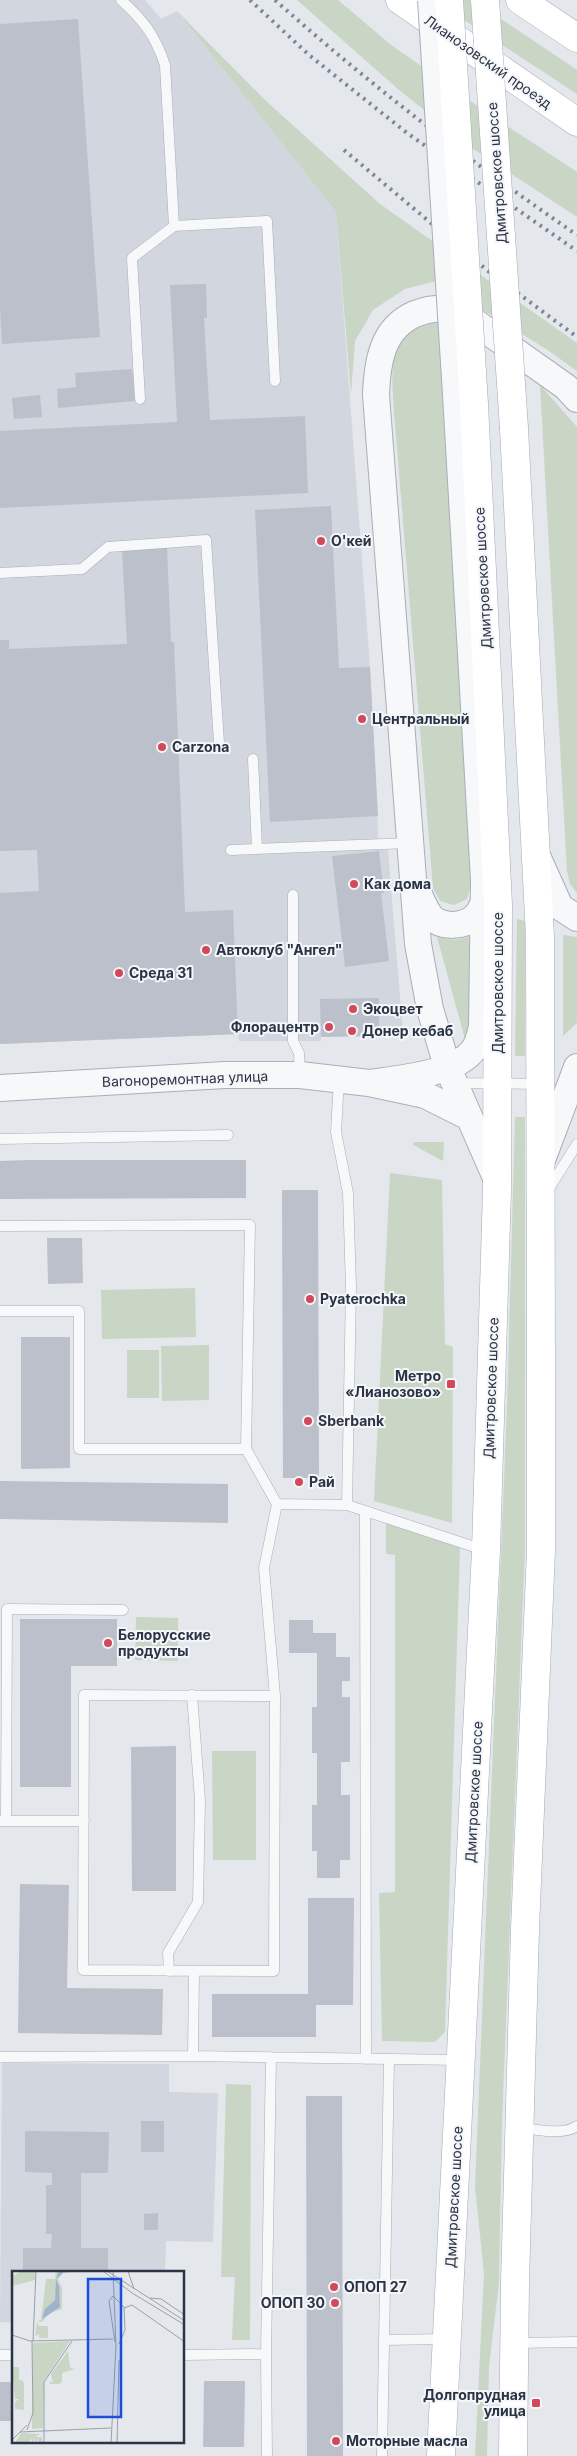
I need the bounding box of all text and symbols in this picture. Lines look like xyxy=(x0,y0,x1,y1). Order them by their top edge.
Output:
street label: Лианозовский проезд xyxy=(421,11,555,112)
street label: Дмитровское шоссе xyxy=(483,102,510,244)
street label: Дмитровское шоссе xyxy=(470,507,495,649)
place label: О'кей xyxy=(331,532,371,549)
marker: О'кей xyxy=(315,535,327,547)
place label: Центральный xyxy=(372,710,470,727)
marker: Центральный xyxy=(356,713,368,725)
place label: Carzona xyxy=(172,738,229,755)
marker: Carzona xyxy=(156,741,168,753)
place label: Как дома xyxy=(364,875,431,892)
marker: Как дома xyxy=(348,878,360,890)
street label: Дмитровское шоссе xyxy=(489,912,506,1054)
place label: Автоклуб "Ангел" xyxy=(216,941,343,958)
marker: Автоклуб "Ангел" xyxy=(200,944,212,956)
place label: Среда 31 xyxy=(129,964,192,981)
marker: Среда 31 xyxy=(113,967,125,979)
place label: Экоцвет xyxy=(363,1000,423,1017)
marker: Экоцвет xyxy=(347,1003,359,1015)
place label: Флорацентр xyxy=(231,1018,319,1035)
marker: Флорацентр xyxy=(323,1021,335,1033)
place label: Донер кебаб xyxy=(362,1022,453,1039)
marker: Донер кебаб xyxy=(346,1025,358,1037)
street label: Вагоноремонтная улица xyxy=(101,1067,268,1090)
place label: Pyaterochka xyxy=(320,1290,406,1307)
marker: Pyaterochka xyxy=(304,1293,316,1305)
street label: Дмитровское шоссе xyxy=(480,1317,501,1459)
place label: Метро «Лианозово» xyxy=(345,1367,441,1400)
marker: Метро «Лианозово» xyxy=(445,1378,457,1390)
place label: Sberbank xyxy=(318,1412,385,1429)
marker: Sberbank xyxy=(302,1415,314,1427)
place label: Рай xyxy=(309,1473,335,1490)
marker: Рай xyxy=(293,1476,305,1488)
place label: Белорусские продукты xyxy=(118,1626,211,1659)
marker: Белорусские продукты xyxy=(102,1637,114,1649)
street label: Дмитровское шоссе xyxy=(461,1721,486,1863)
street label: Дмитровское шоссе xyxy=(441,2126,466,2268)
inset map xyxy=(12,2271,185,2444)
place label: ОПОП 27 xyxy=(344,2278,407,2295)
marker: ОПОП 27 xyxy=(328,2281,340,2293)
place label: ОПОП 30 xyxy=(261,2294,325,2311)
marker: ОПОП 30 xyxy=(329,2297,341,2309)
place label: Долгопрудная улица xyxy=(423,2386,526,2419)
marker: Долгопрудная улица xyxy=(530,2397,542,2409)
place label: Моторные масла xyxy=(346,2432,468,2449)
marker: Моторные масла xyxy=(330,2435,342,2447)

